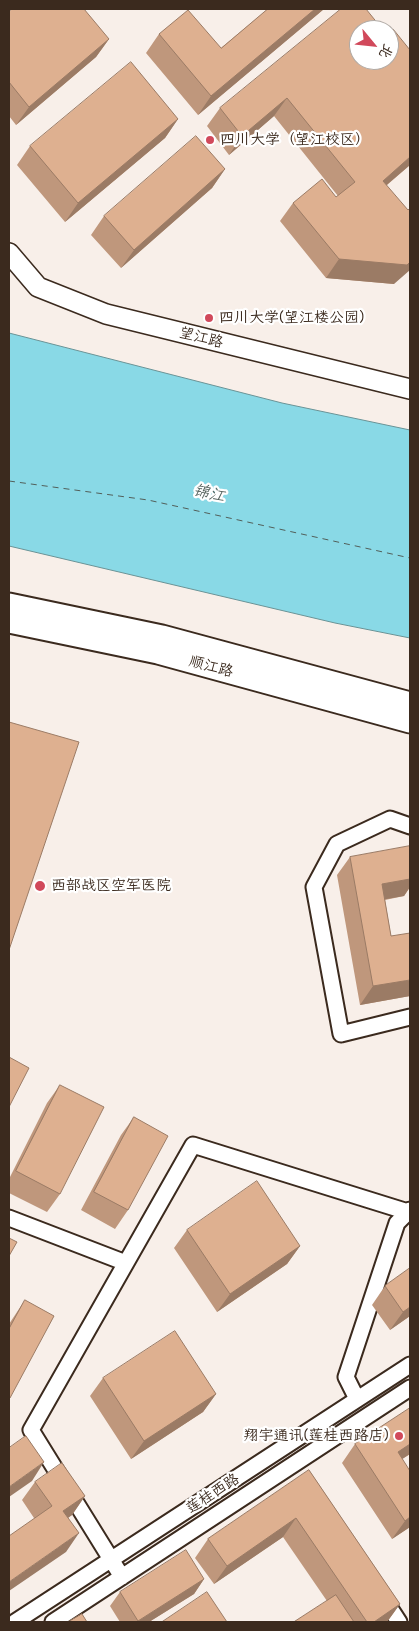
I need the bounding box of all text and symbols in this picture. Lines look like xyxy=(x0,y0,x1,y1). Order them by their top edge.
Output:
north arrow xyxy=(349,20,399,70)
text: 北 xyxy=(375,41,398,62)
place label: 四川大学（望江校区） xyxy=(220,131,370,149)
marker: 四川大学（望江校区） xyxy=(204,134,216,146)
place label: 四川大学(望江楼公园) xyxy=(219,309,364,327)
marker: 四川大学(望江楼公园) xyxy=(203,312,215,324)
street label: 望江路 xyxy=(177,324,225,352)
water label: 锦江 xyxy=(191,481,227,507)
street label: 顺江路 xyxy=(187,652,235,682)
place label: 西部战区空军医院 xyxy=(51,877,171,895)
marker: 西部战区空军医院 xyxy=(33,879,47,893)
place label: 翔宇通讯(莲桂西路店) xyxy=(244,1427,389,1445)
marker: 翔宇通讯(莲桂西路店) xyxy=(393,1430,405,1442)
street label: 莲桂西路 xyxy=(183,1470,243,1518)

